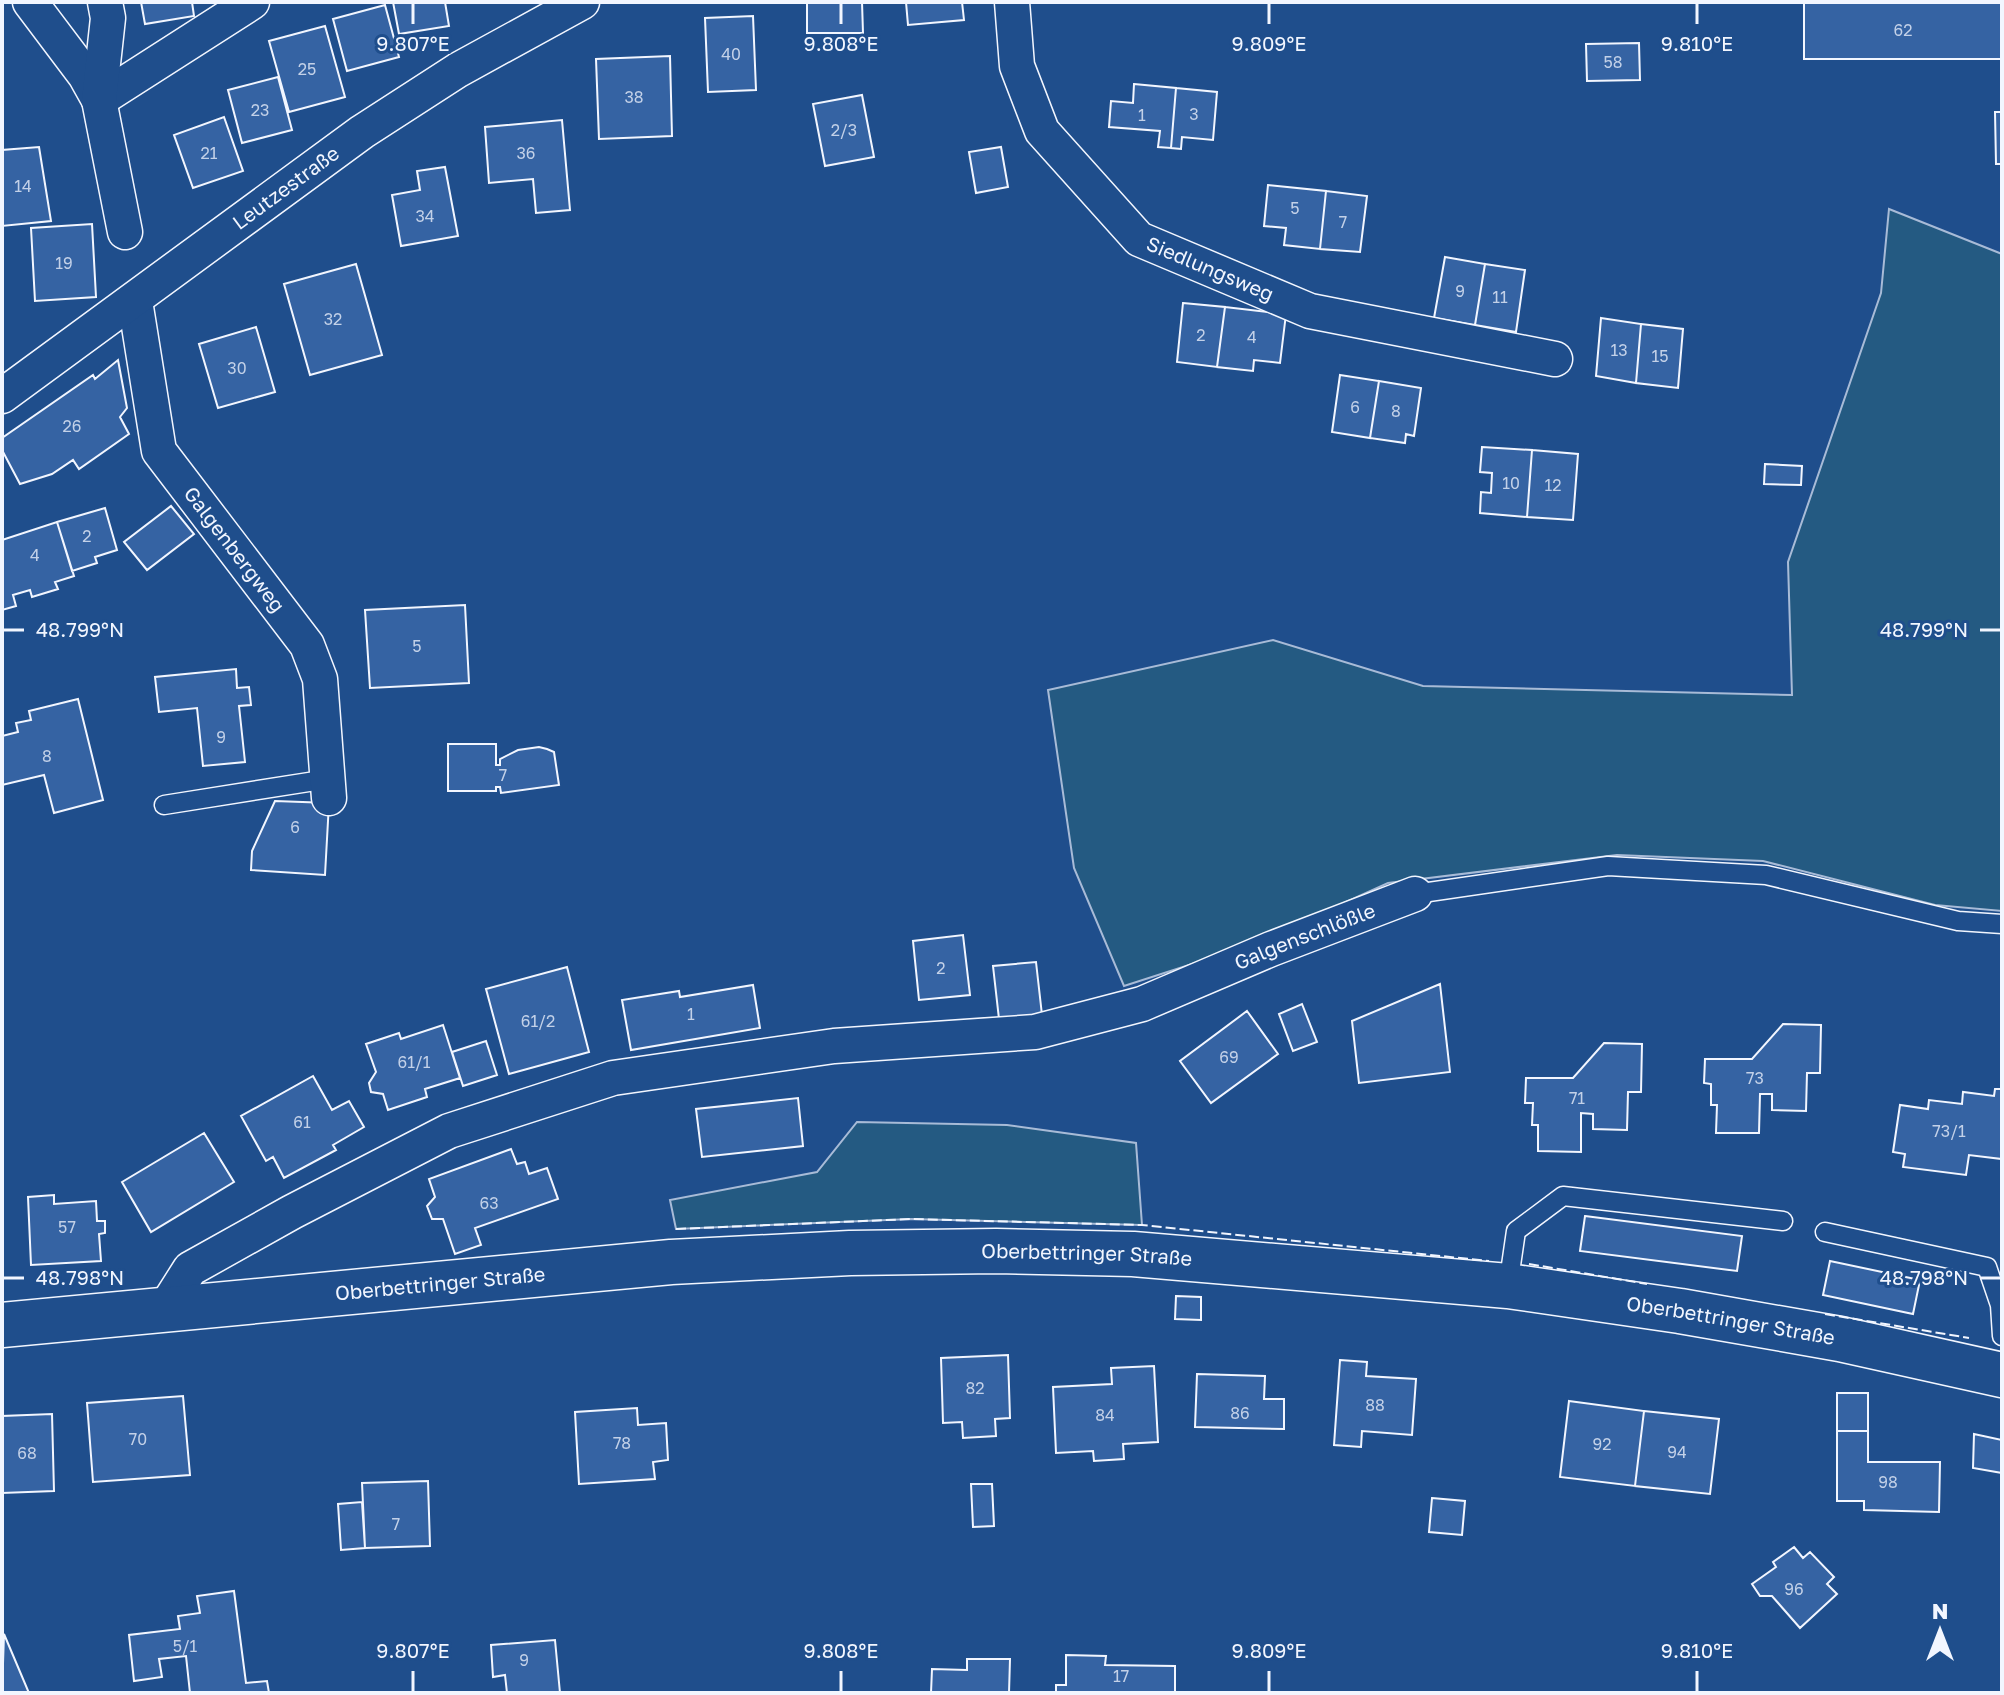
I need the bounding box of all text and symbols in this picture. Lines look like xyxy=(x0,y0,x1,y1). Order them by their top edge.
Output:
house number: 62 xyxy=(1894,20,1912,40)
text: 9.807°E xyxy=(376,31,450,55)
text: 9.808°E xyxy=(804,31,878,55)
text: 9.809°E xyxy=(1232,31,1306,55)
text: 9.810°E xyxy=(1661,31,1733,55)
house number: 40 xyxy=(721,44,741,64)
house number: 58 xyxy=(1603,52,1623,72)
house number: 25 xyxy=(298,59,316,79)
house number: 38 xyxy=(624,87,644,107)
house number: 23 xyxy=(251,100,269,120)
house number: 3 xyxy=(1189,104,1199,124)
house number: 1 xyxy=(1138,105,1146,125)
house number: 2/3 xyxy=(831,120,857,140)
street label: Leutzestraße xyxy=(227,140,343,234)
house number: 21 xyxy=(200,143,218,163)
house number: 36 xyxy=(516,143,536,163)
house number: 14 xyxy=(14,176,32,196)
house number: 5 xyxy=(1290,198,1300,218)
house number: 34 xyxy=(415,206,435,226)
house number: 7 xyxy=(1339,212,1347,232)
street label: Siedlungsweg xyxy=(1143,231,1278,305)
house number: 19 xyxy=(55,253,73,273)
house number: 9 xyxy=(1455,281,1465,301)
house number: 11 xyxy=(1492,287,1508,307)
house number: 32 xyxy=(324,309,342,329)
house number: 2 xyxy=(1196,325,1206,345)
house number: 4 xyxy=(1247,327,1257,347)
house number: 13 xyxy=(1610,340,1628,360)
house number: 15 xyxy=(1651,346,1669,366)
house number: 30 xyxy=(227,358,247,378)
house number: 6 xyxy=(1350,397,1360,417)
house number: 8 xyxy=(1391,401,1401,421)
house number: 26 xyxy=(63,416,81,436)
house number: 10 xyxy=(1502,473,1520,493)
house number: 12 xyxy=(1544,475,1562,495)
street label: Galgenbergweg xyxy=(180,482,291,617)
house number: 2 xyxy=(82,526,92,546)
house number: 4 xyxy=(30,545,40,565)
text: 48.799°N xyxy=(36,617,124,641)
text: 48.799°N xyxy=(1880,617,1968,641)
house number: 5 xyxy=(412,636,422,656)
house number: 9 xyxy=(216,727,226,747)
house number: 8 xyxy=(42,746,52,766)
house number: 7 xyxy=(499,765,507,785)
house number: 6 xyxy=(290,817,300,837)
street label: Galgenschlößle xyxy=(1230,897,1378,974)
house number: 2 xyxy=(936,958,946,978)
house number: 1 xyxy=(687,1004,695,1024)
house number: 61/2 xyxy=(521,1011,555,1031)
house number: 69 xyxy=(1219,1047,1239,1067)
house number: 61/1 xyxy=(398,1052,431,1072)
house number: 73 xyxy=(1746,1068,1764,1088)
house number: 71 xyxy=(1569,1088,1585,1108)
house number: 61 xyxy=(293,1112,311,1132)
house number: 73/1 xyxy=(1932,1121,1966,1141)
house number: 63 xyxy=(479,1193,499,1213)
house number: 57 xyxy=(58,1217,76,1237)
street label: Oberbettringer Straße xyxy=(981,1238,1193,1270)
street label: Oberbettringer Straße xyxy=(334,1261,546,1305)
text: 48.798°N xyxy=(36,1265,124,1289)
text: 48.798°N xyxy=(1880,1265,1968,1289)
street label: Oberbettringer Straße xyxy=(1625,1290,1837,1349)
house number: 82 xyxy=(965,1378,985,1398)
house number: 88 xyxy=(1365,1395,1385,1415)
house number: 86 xyxy=(1230,1403,1250,1423)
house number: 84 xyxy=(1095,1405,1115,1425)
house number: 70 xyxy=(129,1429,147,1449)
house number: 78 xyxy=(613,1433,631,1453)
house number: 92 xyxy=(1593,1434,1611,1454)
house number: 94 xyxy=(1667,1442,1687,1462)
house number: 68 xyxy=(17,1443,37,1463)
house number: 98 xyxy=(1878,1472,1898,1492)
house number: 7 xyxy=(392,1514,400,1534)
house number: 96 xyxy=(1784,1579,1804,1599)
north arrow xyxy=(1900,1591,1980,1671)
text: N xyxy=(1932,1597,1948,1624)
house number: 5/1 xyxy=(173,1636,198,1656)
text: 9.807°E xyxy=(376,1638,450,1662)
text: 9.808°E xyxy=(804,1638,878,1662)
text: 9.809°E xyxy=(1232,1638,1306,1662)
text: 9.810°E xyxy=(1661,1638,1733,1662)
house number: 9 xyxy=(519,1650,529,1670)
house number: 17 xyxy=(1113,1666,1129,1686)

